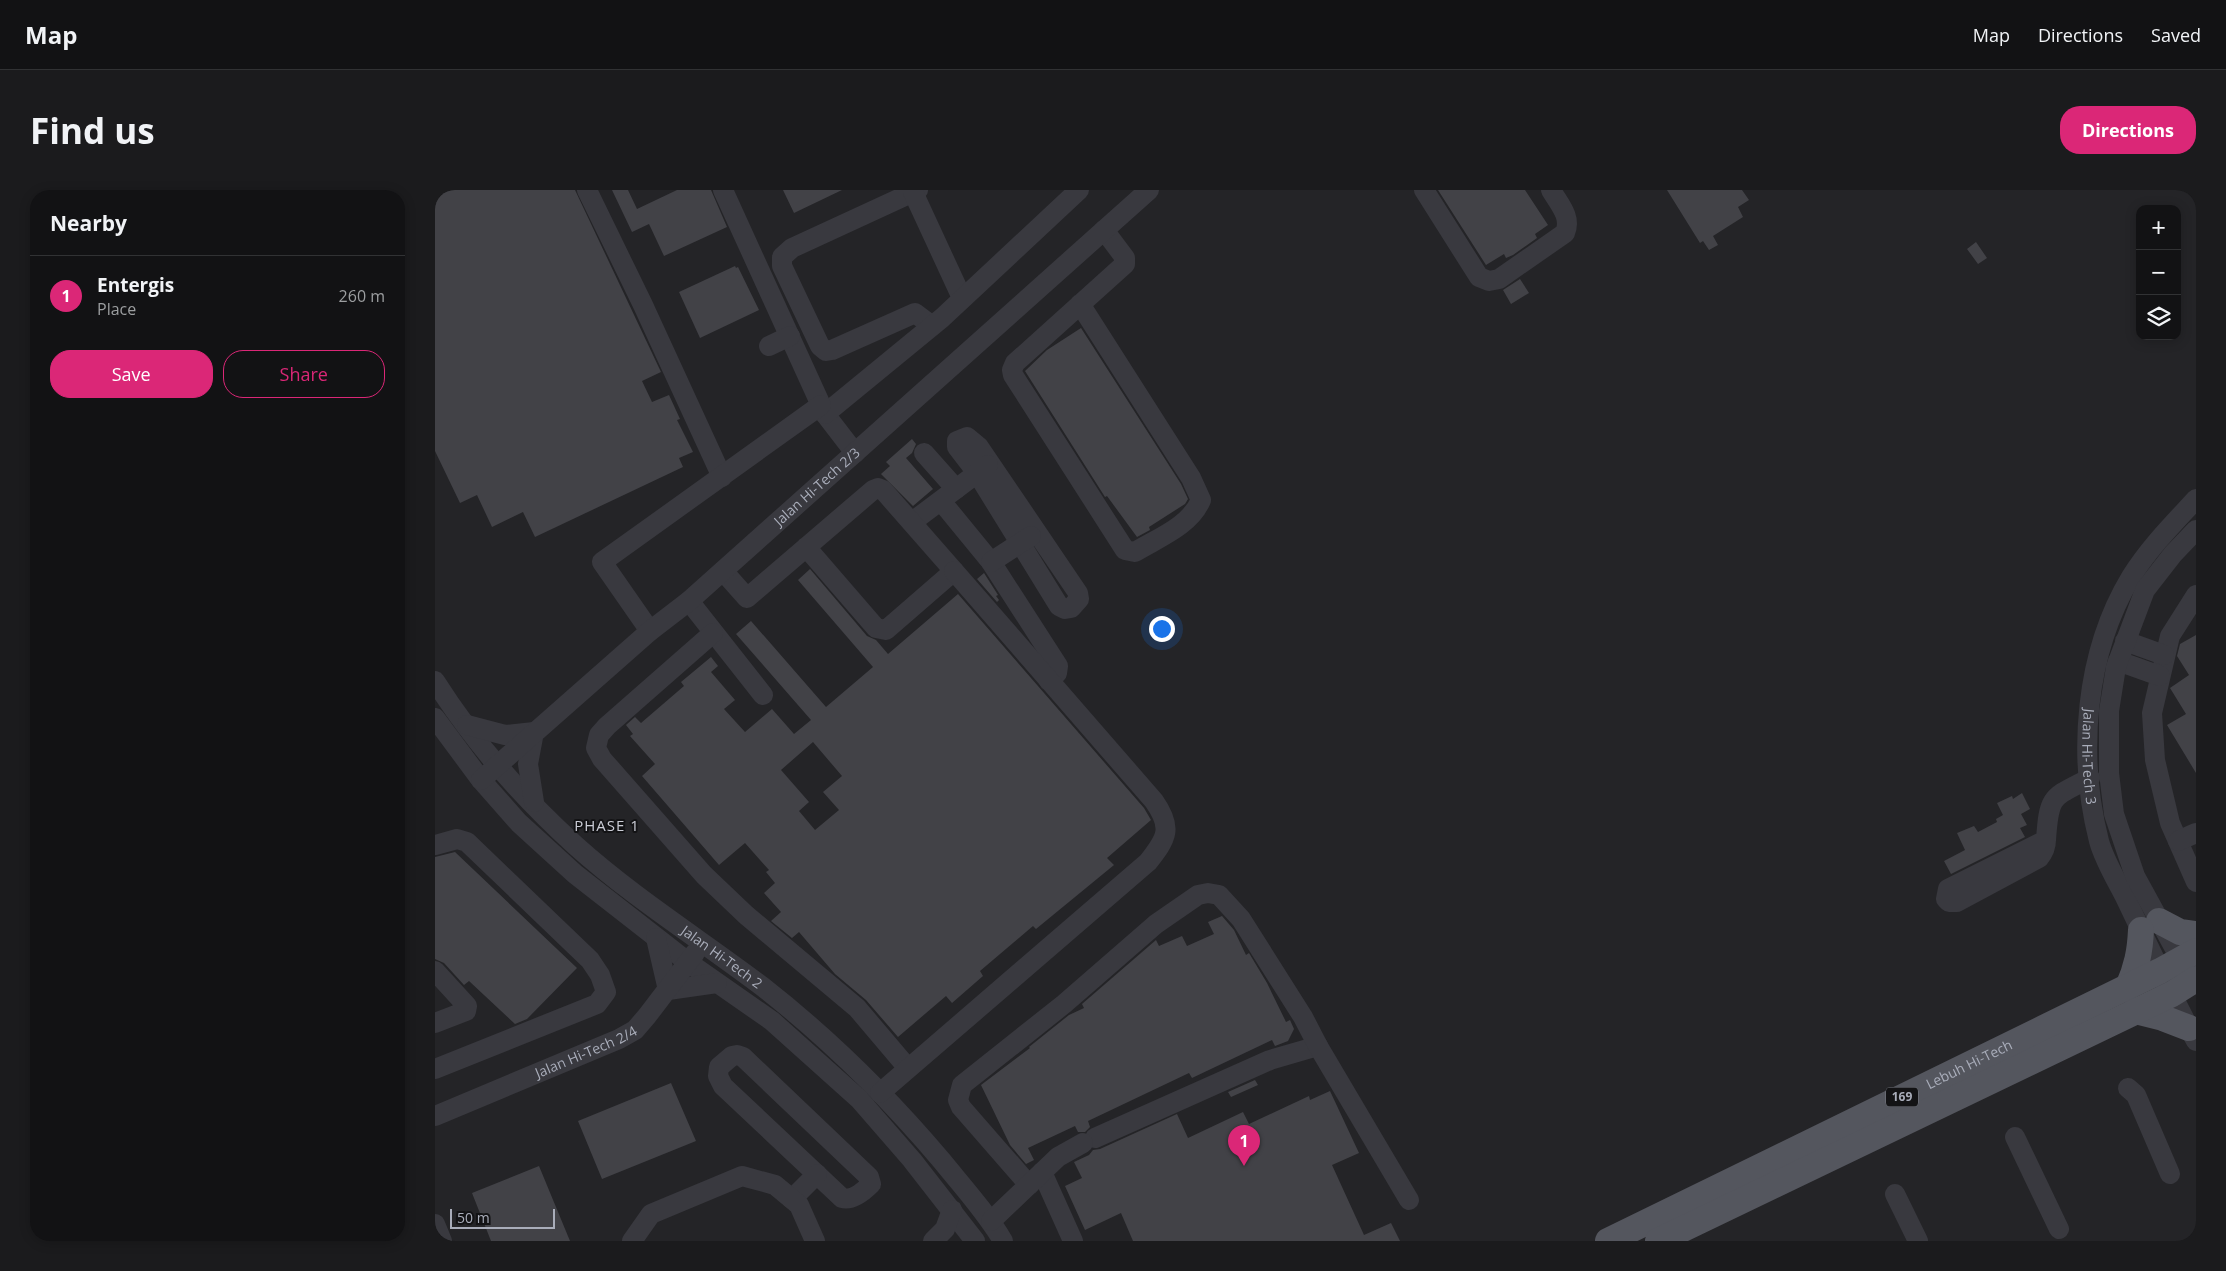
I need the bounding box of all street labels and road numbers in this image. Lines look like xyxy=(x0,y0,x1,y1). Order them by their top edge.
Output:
street label: Jalan Hi-Tech 2/3 xyxy=(768,443,864,531)
street label: Jalan Hi-Tech 3 xyxy=(2078,706,2101,806)
street label: Jalan Hi-Tech 2 xyxy=(676,920,767,992)
street label: Jalan Hi-Tech 2/4 xyxy=(530,1021,640,1083)
street label: Lebuh Hi-Tech xyxy=(1923,1035,2015,1093)
road number: 169 xyxy=(1886,1088,1918,1106)

